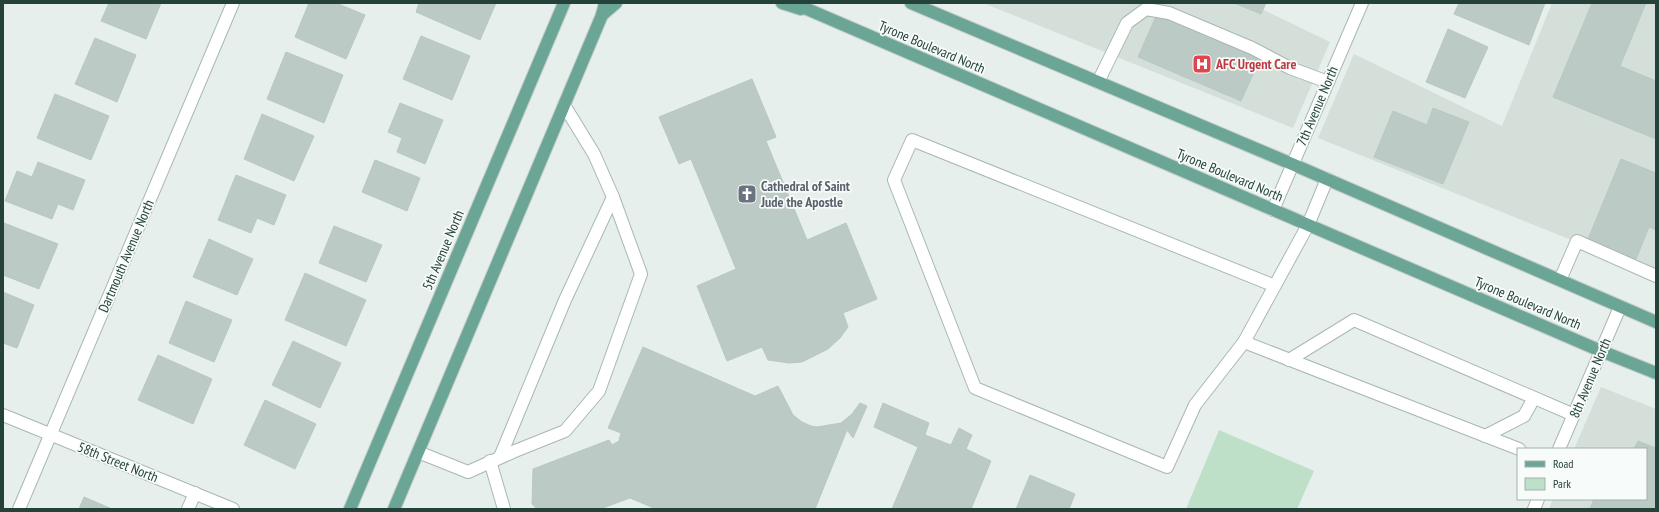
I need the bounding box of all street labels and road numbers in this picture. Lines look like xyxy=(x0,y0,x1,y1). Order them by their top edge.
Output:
street label: Tyrone Boulevard North xyxy=(876,16,988,78)
street label: 7th Avenue North xyxy=(1292,63,1342,149)
street label: Tyrone Boulevard North xyxy=(1174,144,1286,206)
street label: Dartmouth Avenue North xyxy=(94,197,158,315)
street label: 5th Avenue North xyxy=(418,207,468,293)
street label: Tyrone Boulevard North xyxy=(1472,272,1584,334)
street label: 8th Avenue North xyxy=(1565,335,1615,421)
street label: 58th Street North xyxy=(75,438,161,486)

